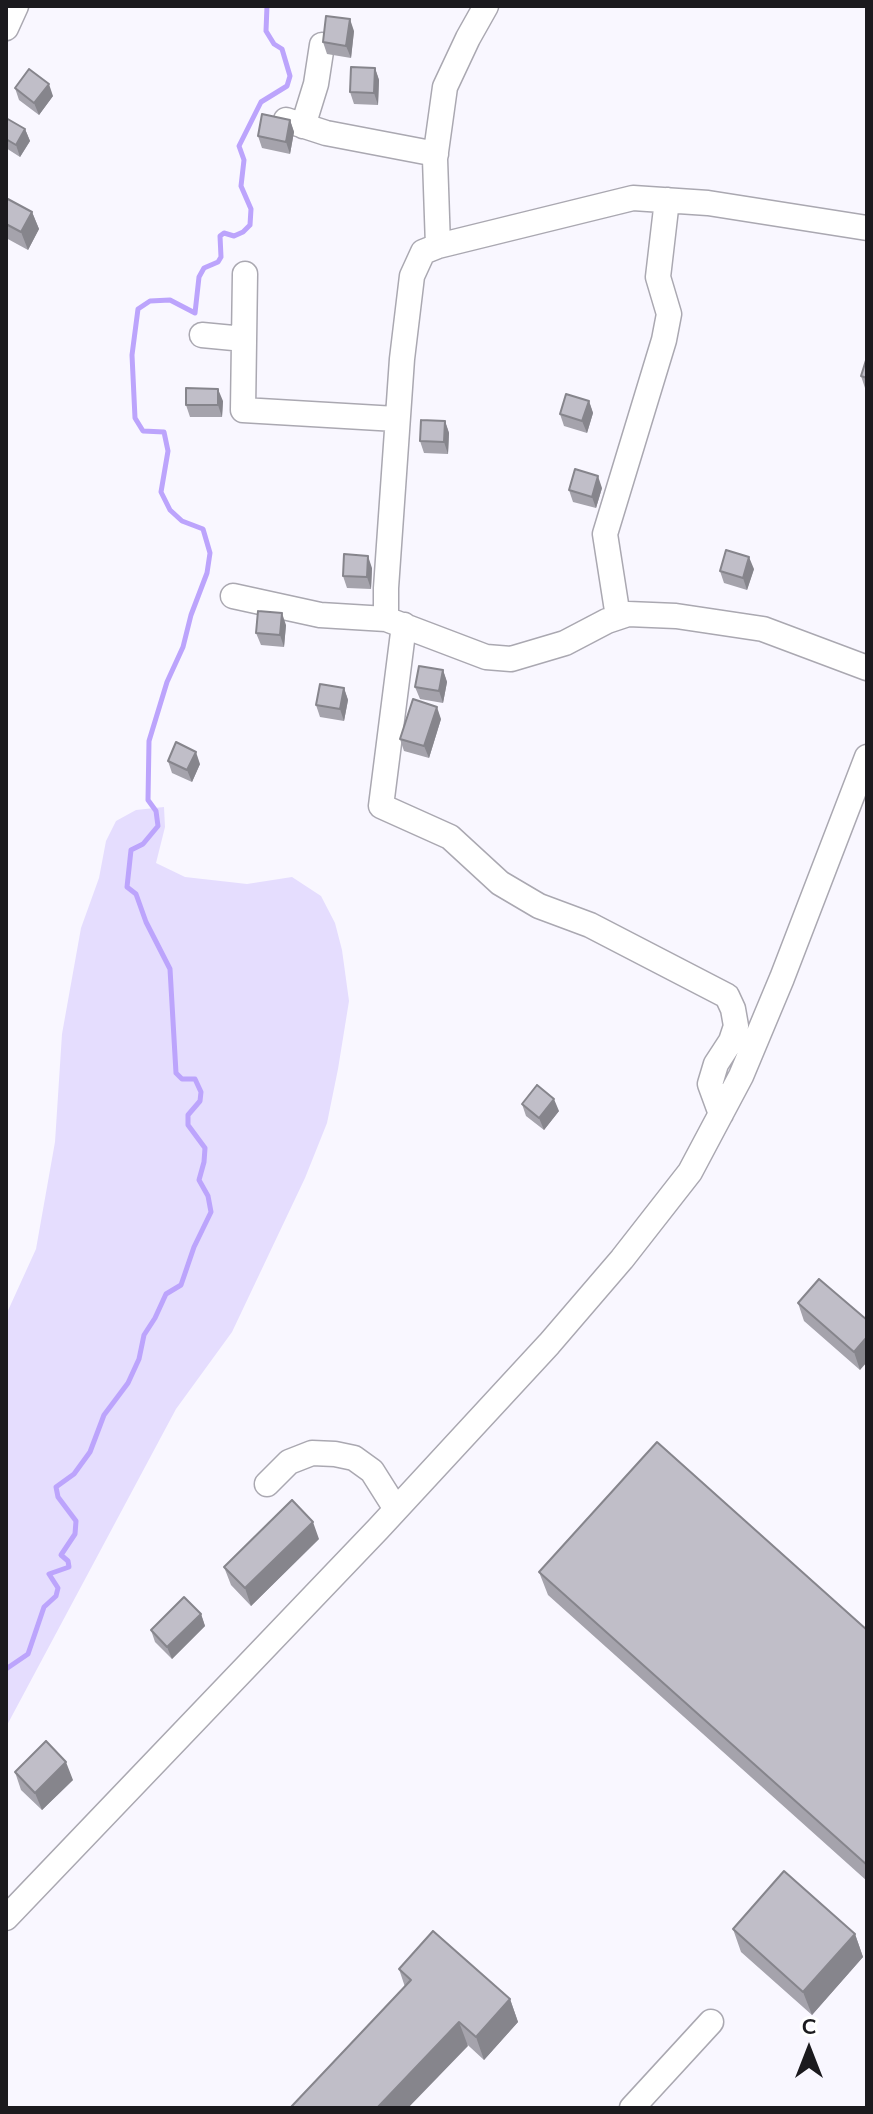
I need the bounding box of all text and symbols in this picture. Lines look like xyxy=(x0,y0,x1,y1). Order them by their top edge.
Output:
north arrow xyxy=(769,2010,849,2090)
text: С xyxy=(801,2012,817,2040)

